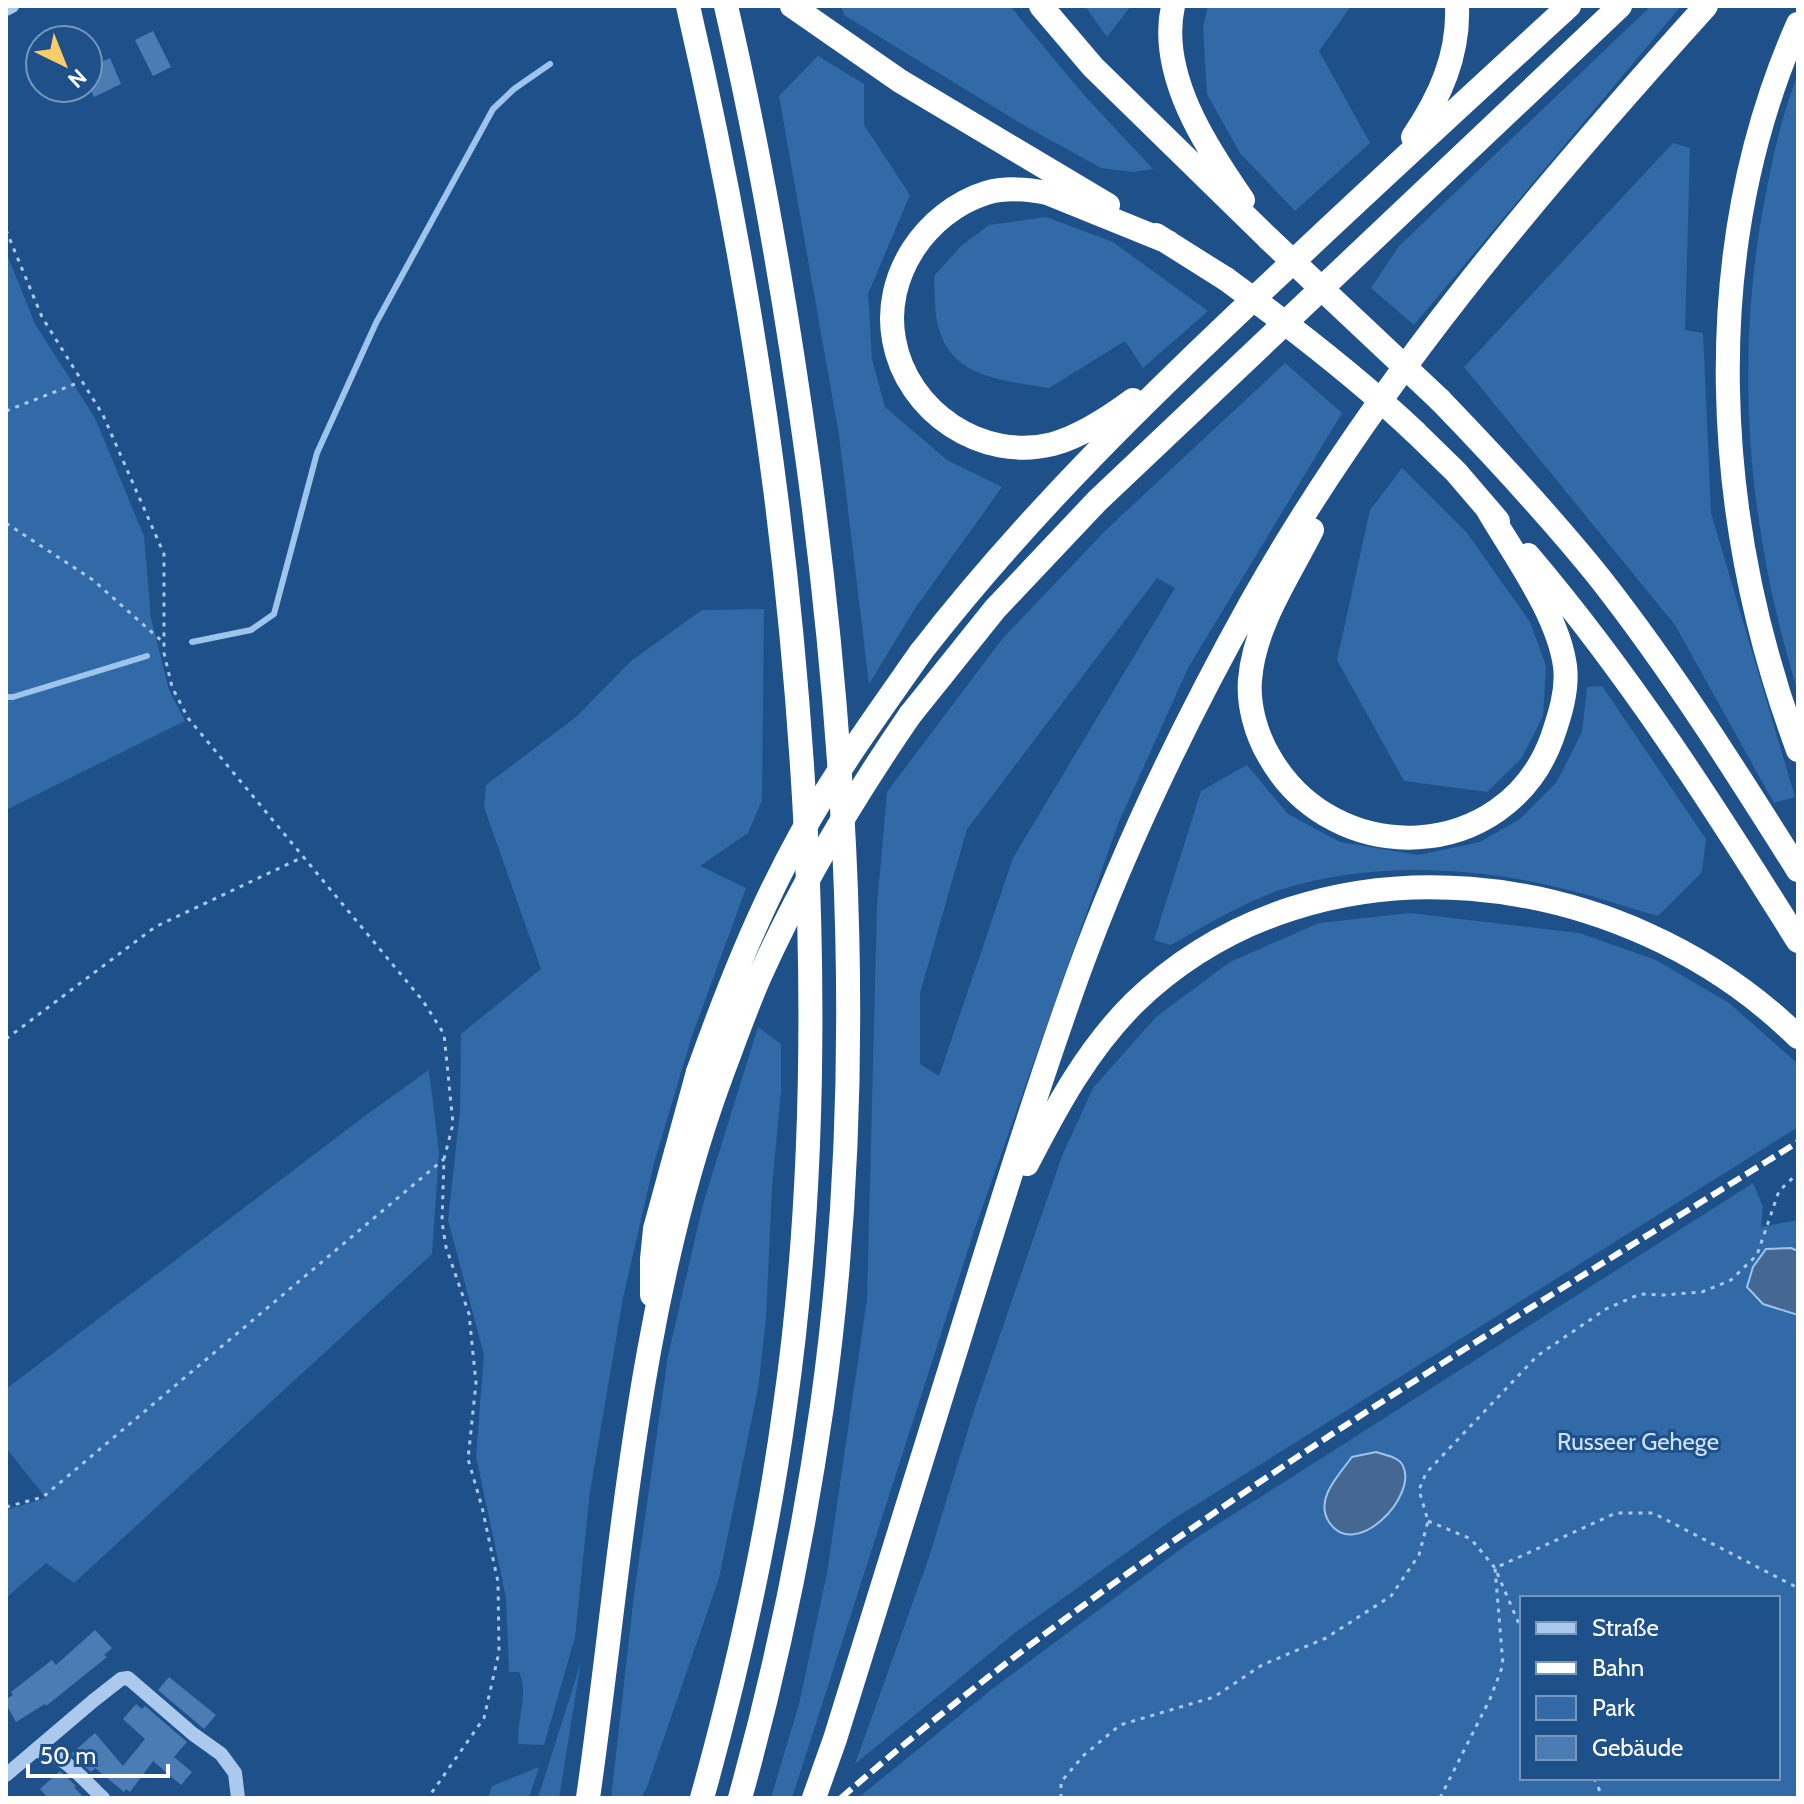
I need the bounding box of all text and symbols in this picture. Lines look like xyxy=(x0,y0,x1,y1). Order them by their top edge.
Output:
north arrow xyxy=(24,24,104,104)
text: N xyxy=(62,63,92,93)
park label: Russeer Gehege xyxy=(1557,1427,1719,1456)
legend xyxy=(1520,1596,1780,1780)
text: Straße xyxy=(1592,1613,1659,1642)
text: Bahn xyxy=(1592,1653,1644,1682)
text: Park xyxy=(1592,1693,1635,1722)
scale bar xyxy=(28,1728,168,1778)
text: Gebäude xyxy=(1592,1733,1683,1762)
text: 50 m xyxy=(40,1741,96,1770)

